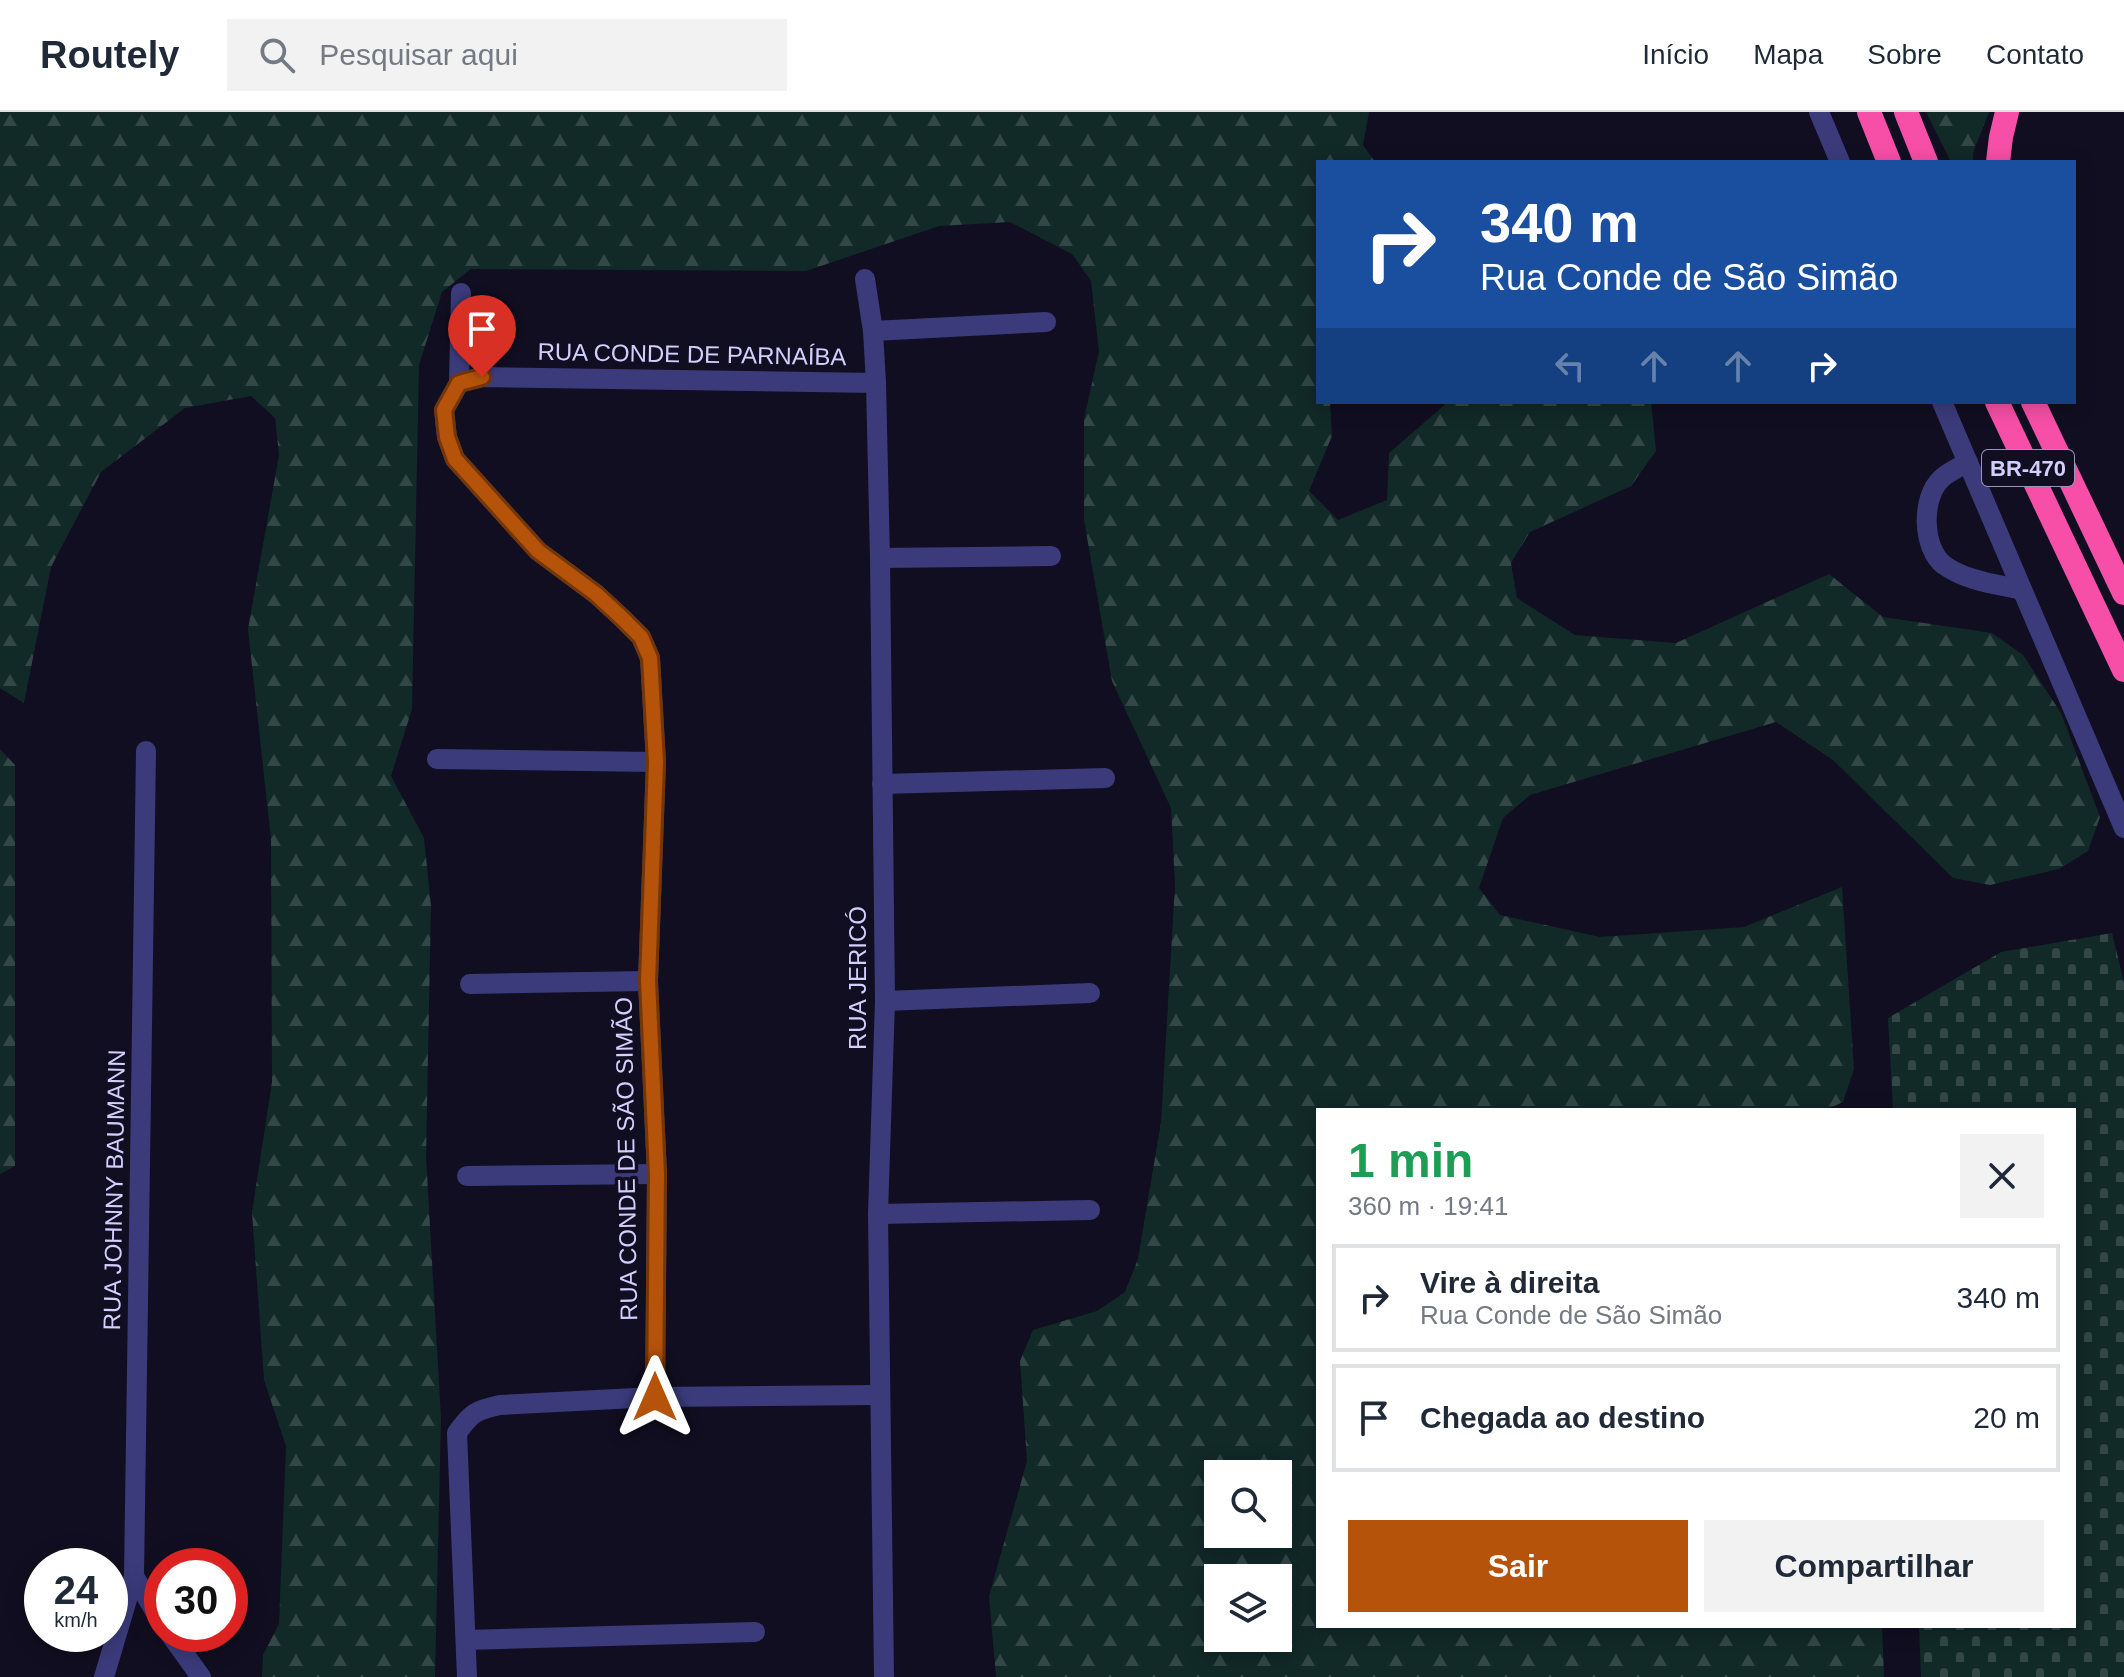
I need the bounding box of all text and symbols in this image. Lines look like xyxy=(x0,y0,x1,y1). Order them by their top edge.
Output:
search box xyxy=(227,19,787,91)
icon: search xyxy=(255,33,299,77)
text: Routely xyxy=(40,34,179,76)
text: Pesquisar aqui xyxy=(319,38,518,71)
text: Início xyxy=(1642,39,1709,70)
text: Mapa xyxy=(1753,39,1823,70)
text: Sobre xyxy=(1867,39,1942,70)
text: Contato xyxy=(1986,39,2084,70)
text: 340 m xyxy=(1480,191,1639,254)
icon: right xyxy=(1348,192,1452,296)
text: Rua Conde de São Simão xyxy=(1480,257,1898,298)
pin xyxy=(448,295,516,377)
icon: arrive xyxy=(460,307,504,351)
street label: RUA CONDE DE PARNAÍBA xyxy=(537,338,847,370)
icon: left xyxy=(1548,344,1592,388)
icon: ahead xyxy=(1632,344,1676,388)
icon: ahead xyxy=(1716,344,1760,388)
icon: right xyxy=(1800,344,1844,388)
road number: BR-470 xyxy=(1982,450,2074,486)
street label: RUA JERICÓ xyxy=(844,906,871,1050)
street label: RUA CONDE DE SÃO SIMÃO xyxy=(610,997,642,1321)
street label: RUA JOHNNY BAUMANN xyxy=(98,1049,130,1331)
text: 1 min xyxy=(1348,1134,1473,1187)
button: close xyxy=(1960,1134,2044,1218)
text: 360 m · 19:41 xyxy=(1348,1191,1508,1221)
text: Vire à direita xyxy=(1420,1266,1600,1299)
icon: right xyxy=(1352,1276,1396,1320)
text: 340 m xyxy=(1957,1281,2040,1314)
text: Rua Conde de São Simão xyxy=(1420,1300,1722,1330)
position arrow xyxy=(613,1355,697,1439)
icon: arrive xyxy=(1352,1396,1396,1440)
text: Chegada ao destino xyxy=(1420,1401,1705,1434)
text: 20 m xyxy=(1973,1401,2040,1434)
map controls xyxy=(1204,1460,1292,1652)
button: search xyxy=(1204,1460,1292,1548)
button: Sair xyxy=(1348,1520,1688,1612)
button: Compartilhar xyxy=(1704,1520,2044,1612)
speed limit sign: 30 xyxy=(144,1548,248,1652)
button: layers xyxy=(1204,1564,1292,1652)
text: 24 xyxy=(54,1568,98,1612)
text: km/h xyxy=(54,1609,98,1631)

